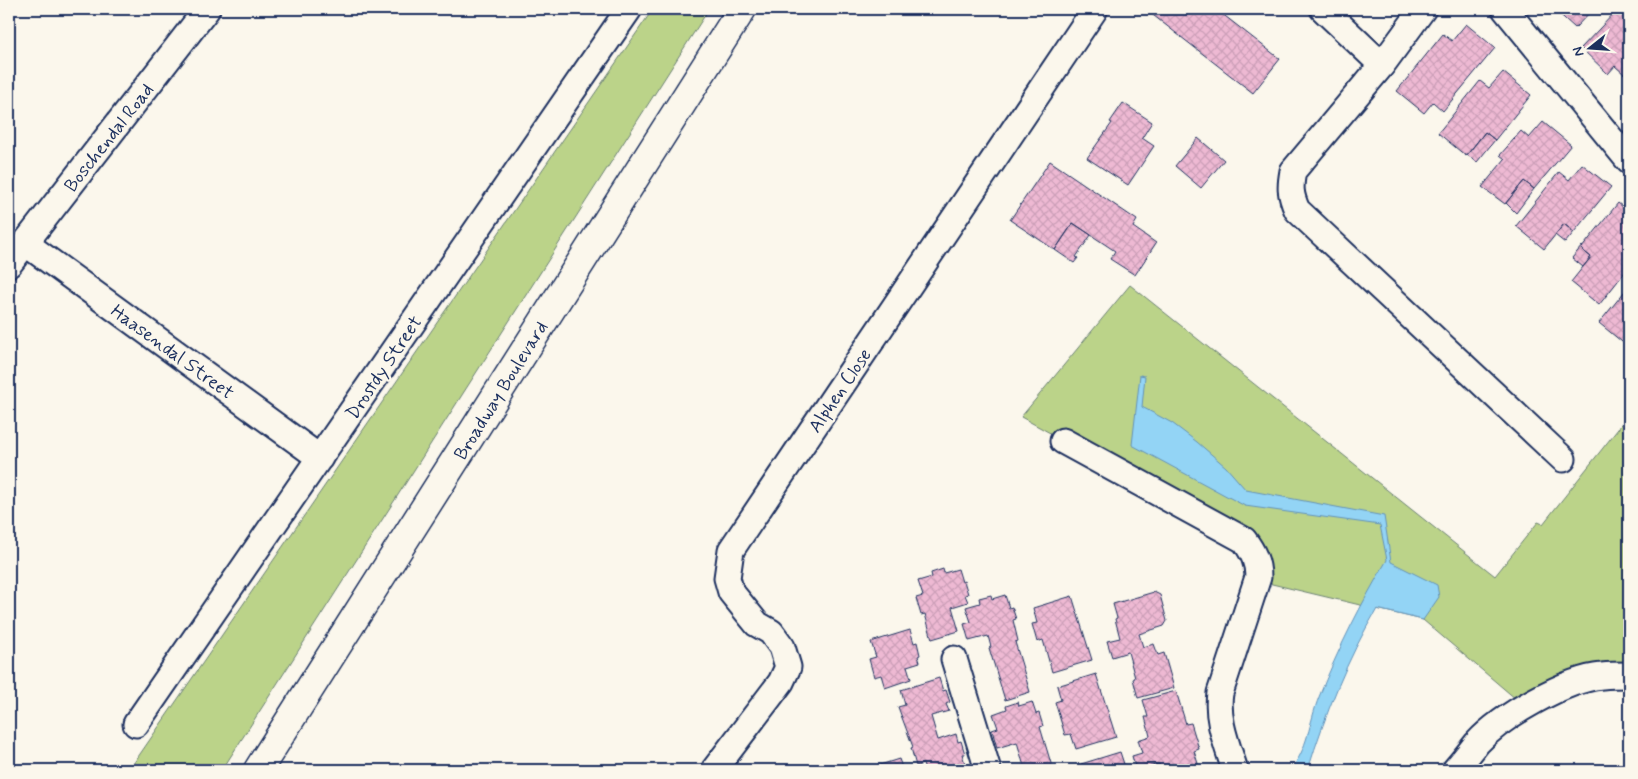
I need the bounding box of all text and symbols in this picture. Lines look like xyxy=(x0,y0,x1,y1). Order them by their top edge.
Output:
north arrow xyxy=(1566,22,1616,72)
text: N xyxy=(1569,44,1588,59)
street label: Boschendal Road xyxy=(59,78,160,198)
street label: Haasendal Street xyxy=(105,299,239,405)
street label: Drostdy Street xyxy=(340,311,428,425)
street label: Broadway Boulevard xyxy=(448,317,554,465)
street label: Alphen Close xyxy=(803,344,878,438)

